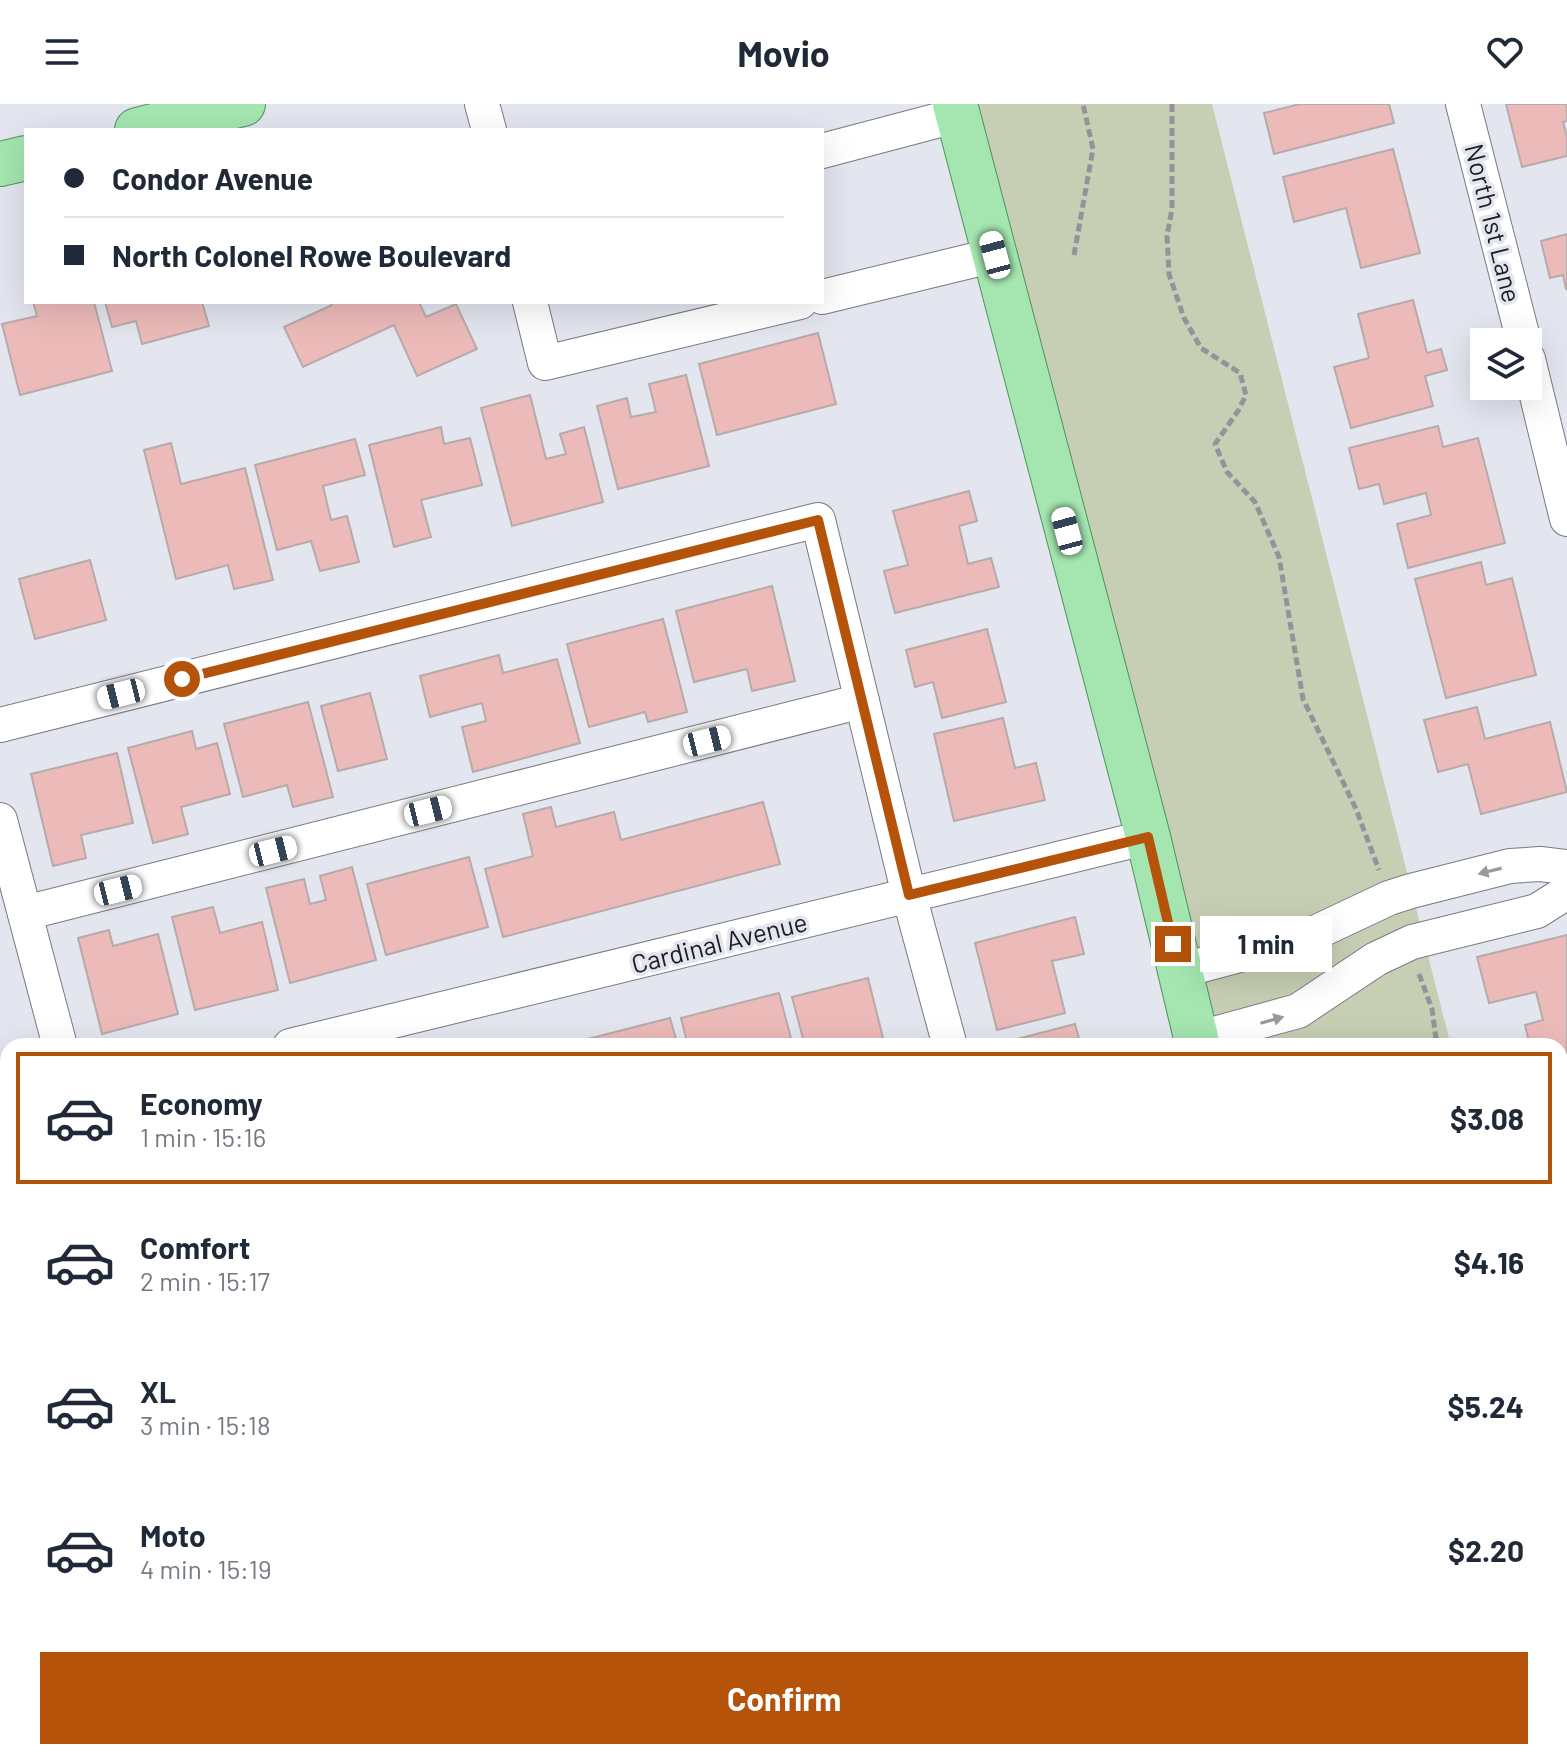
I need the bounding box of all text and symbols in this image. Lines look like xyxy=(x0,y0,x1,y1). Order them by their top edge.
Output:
icon: menu xyxy=(40,30,84,74)
icon: heart xyxy=(1483,30,1527,74)
text: Movio xyxy=(737,31,830,74)
street label: North 1st Lane xyxy=(1459,141,1529,305)
text: Condor Avenue xyxy=(112,160,313,196)
car xyxy=(977,229,1013,281)
text: North Colonel Rowe Boulevard xyxy=(112,237,511,273)
map controls xyxy=(1470,328,1542,400)
button: layers xyxy=(1470,328,1542,400)
car xyxy=(1049,505,1085,557)
route start xyxy=(164,661,200,697)
car xyxy=(95,677,147,711)
car xyxy=(681,724,733,758)
car xyxy=(402,794,454,828)
car xyxy=(247,834,299,868)
one-way arrow xyxy=(1477,866,1502,878)
car xyxy=(92,873,144,907)
street label: Cardinal Avenue xyxy=(628,905,810,979)
callout: 1 min xyxy=(1201,916,1333,972)
route end xyxy=(1155,926,1191,962)
text: 1 min xyxy=(1238,928,1294,959)
one-way arrow xyxy=(1260,1013,1284,1026)
icon: car xyxy=(44,1082,116,1154)
text: Economy xyxy=(140,1085,263,1121)
text: $3.08 xyxy=(1450,1100,1524,1136)
text: 1 min · 15:16 xyxy=(140,1121,266,1152)
icon: car xyxy=(44,1226,116,1298)
text: Comfort xyxy=(140,1229,250,1265)
text: $4.16 xyxy=(1454,1244,1524,1280)
text: 2 min · 15:17 xyxy=(140,1265,270,1296)
icon: car xyxy=(44,1370,116,1442)
text: XL xyxy=(140,1373,176,1409)
text: $5.24 xyxy=(1448,1388,1524,1424)
text: 3 min · 15:18 xyxy=(140,1409,271,1440)
icon: car xyxy=(44,1514,116,1586)
text: Moto xyxy=(140,1517,206,1553)
text: $2.20 xyxy=(1448,1532,1524,1568)
text: 4 min · 15:19 xyxy=(140,1553,271,1584)
button: Confirm xyxy=(40,1652,1528,1744)

